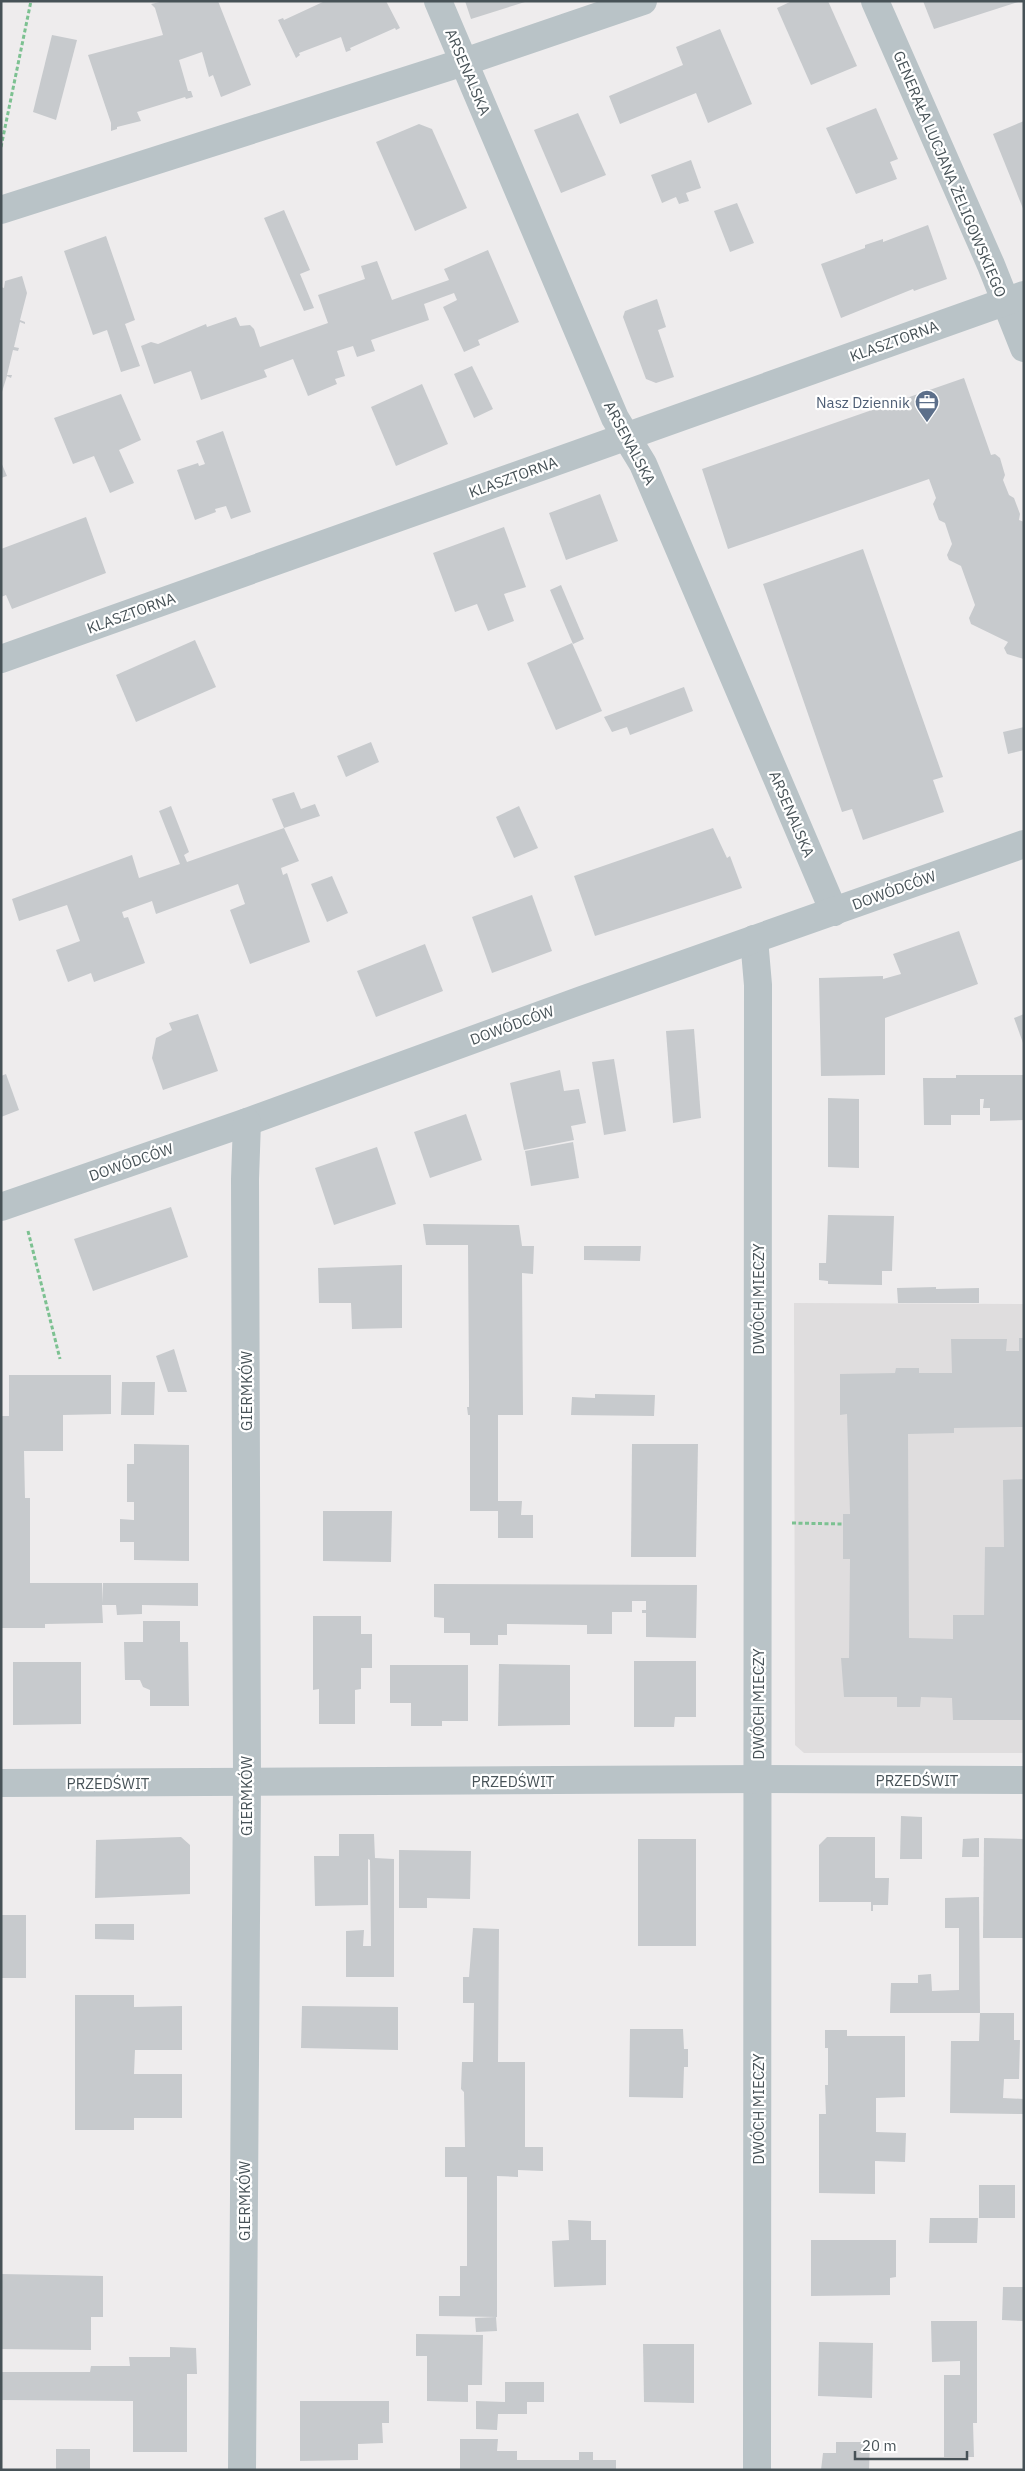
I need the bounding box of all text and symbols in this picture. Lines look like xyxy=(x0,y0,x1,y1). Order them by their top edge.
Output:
street label: ARSENALSKA xyxy=(441,26,495,119)
street label: GENERAŁA LUCJANA ŻELIGOWSKIEGO xyxy=(889,48,1011,300)
street label: KLASZTORNA xyxy=(847,316,941,366)
office icon: Nasz Dziennik xyxy=(914,389,940,423)
place label: Nasz Dziennik xyxy=(816,393,910,412)
street label: ARSENALSKA xyxy=(600,398,660,489)
street label: KLASZTORNA xyxy=(466,452,560,502)
street label: KLASZTORNA xyxy=(84,588,178,638)
street label: ARSENALSKA xyxy=(765,768,819,861)
street label: DOWÓDCÓW xyxy=(849,866,939,914)
street label: DOWÓDCÓW xyxy=(467,1001,557,1049)
street label: DOWÓDCÓW xyxy=(86,1139,176,1185)
street label: DWÓCH MIECZY xyxy=(749,1243,768,1355)
street label: GIERMKÓW xyxy=(237,1350,256,1431)
street label: DWÓCH MIECZY xyxy=(749,1648,768,1760)
street label: GIERMKÓW xyxy=(237,1755,256,1836)
street label: PRZEDŚWIT xyxy=(876,1771,959,1790)
street label: PRZEDŚWIT xyxy=(472,1772,555,1791)
street label: PRZEDŚWIT xyxy=(67,1774,150,1793)
street label: DWÓCH MIECZY xyxy=(749,2053,768,2165)
street label: GIERMKÓW xyxy=(235,2160,254,2241)
scale bar xyxy=(855,2428,968,2460)
text: 20 m xyxy=(862,2436,897,2455)

